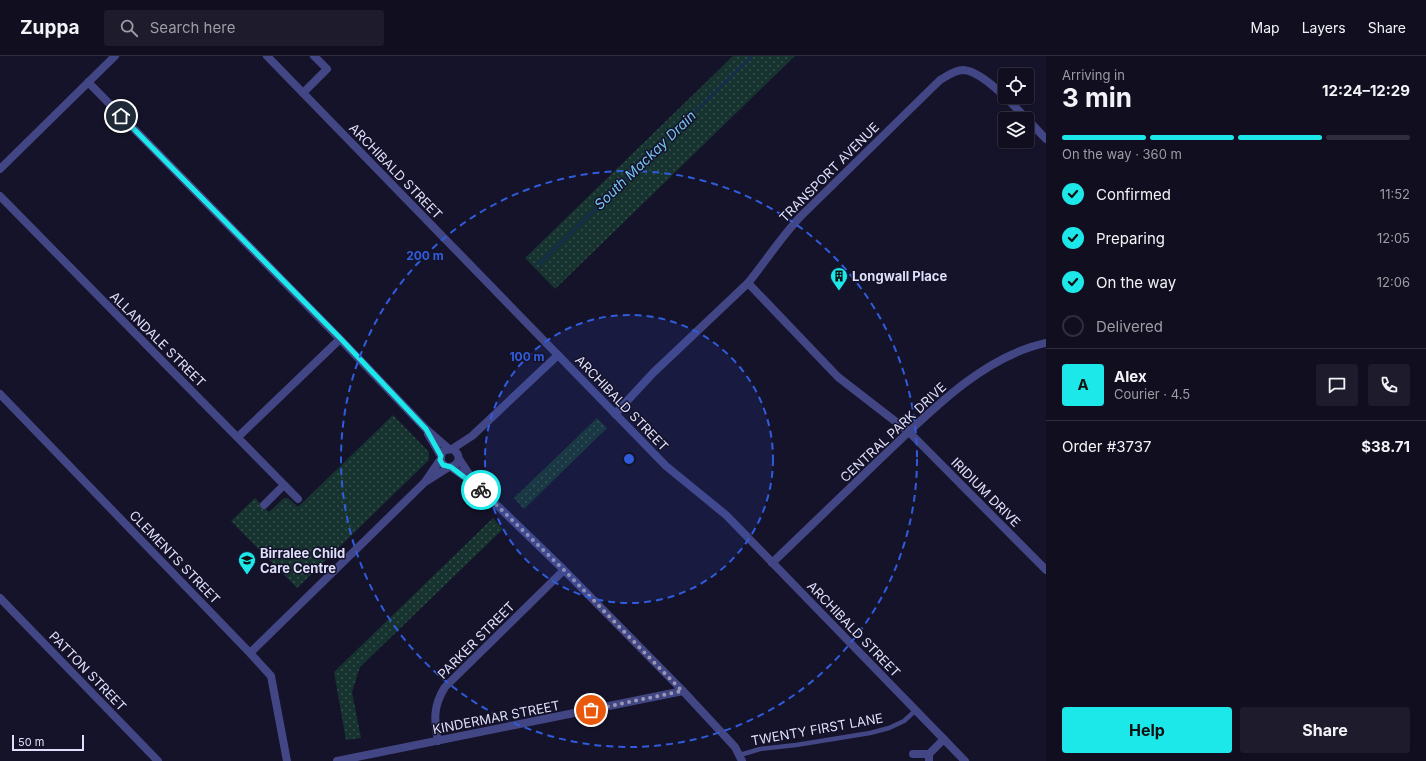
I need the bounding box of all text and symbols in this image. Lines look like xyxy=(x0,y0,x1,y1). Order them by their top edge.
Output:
search box xyxy=(104,10,384,46)
text: Zuppa xyxy=(20,16,80,39)
icon: search xyxy=(118,17,140,39)
text: Search here xyxy=(150,18,235,37)
text: Map xyxy=(1251,19,1280,36)
text: Layers xyxy=(1302,19,1346,36)
text: Share xyxy=(1368,19,1406,36)
text: Arriving in xyxy=(1062,67,1125,83)
map controls xyxy=(998,68,1034,148)
button: locate xyxy=(998,68,1034,104)
text: 12:24–12:29 xyxy=(1322,81,1410,100)
text: 3 min xyxy=(1062,82,1132,113)
pin xyxy=(104,99,138,133)
icon: home xyxy=(110,105,132,127)
water label: South Mackay Drain xyxy=(590,107,699,213)
button: layers xyxy=(998,112,1034,148)
street label: TRANSPORT AVENUE xyxy=(776,119,882,225)
street label: ARCHIBALD STREET xyxy=(346,120,446,222)
text: On the way · 360 m xyxy=(1062,146,1182,162)
icon: check xyxy=(1062,183,1084,205)
text: Confirmed xyxy=(1096,185,1171,204)
text: 11:52 xyxy=(1380,186,1410,202)
icon: check xyxy=(1062,227,1084,249)
text: Preparing xyxy=(1096,229,1165,248)
text: 12:05 xyxy=(1377,230,1410,246)
text: 200 m xyxy=(406,248,444,263)
building icon: Longwall Place xyxy=(829,266,849,291)
place label: Longwall Place xyxy=(852,268,947,284)
icon: check xyxy=(1062,271,1084,293)
text: On the way xyxy=(1096,273,1176,292)
text: 12:06 xyxy=(1377,274,1410,290)
street label: ALLANDALE STREET xyxy=(107,288,209,390)
text: Delivered xyxy=(1096,317,1163,336)
text: 100 m xyxy=(509,349,545,364)
street label: ARCHIBALD STREET xyxy=(572,352,672,454)
button: chat xyxy=(1316,364,1358,406)
button: phone xyxy=(1368,364,1410,406)
text: Alex xyxy=(1114,367,1147,386)
text: A xyxy=(1077,375,1089,394)
street label: CENTRAL PARK DRIVE xyxy=(837,379,949,485)
text: Courier · 4.5 xyxy=(1114,386,1190,402)
text: Order #3737 xyxy=(1062,437,1151,456)
text: $38.71 xyxy=(1361,437,1410,456)
centre of rings xyxy=(622,452,636,466)
street label: IRIDIUM DRIVE xyxy=(948,454,1024,530)
courier xyxy=(461,470,501,510)
icon: bike xyxy=(470,479,492,501)
street label: CLEMENTS STREET xyxy=(126,507,224,607)
place label: Birralee Child Care Centre xyxy=(260,545,345,576)
school or university icon: Birralee Child Care Centre xyxy=(237,550,257,575)
street label: ARCHIBALD STREET xyxy=(804,578,904,680)
street label: PARKER STREET xyxy=(434,598,518,682)
street label: PATTON STREET xyxy=(46,628,130,714)
pin xyxy=(574,693,608,727)
street label: KINDERMAR STREET xyxy=(431,697,561,737)
icon: bag xyxy=(580,699,602,721)
button: Help xyxy=(1062,707,1232,753)
button: Share xyxy=(1240,707,1410,753)
street label: TWENTY FIRST LANE xyxy=(750,710,884,748)
scale bar xyxy=(12,733,84,752)
text: 50 m xyxy=(18,735,44,749)

